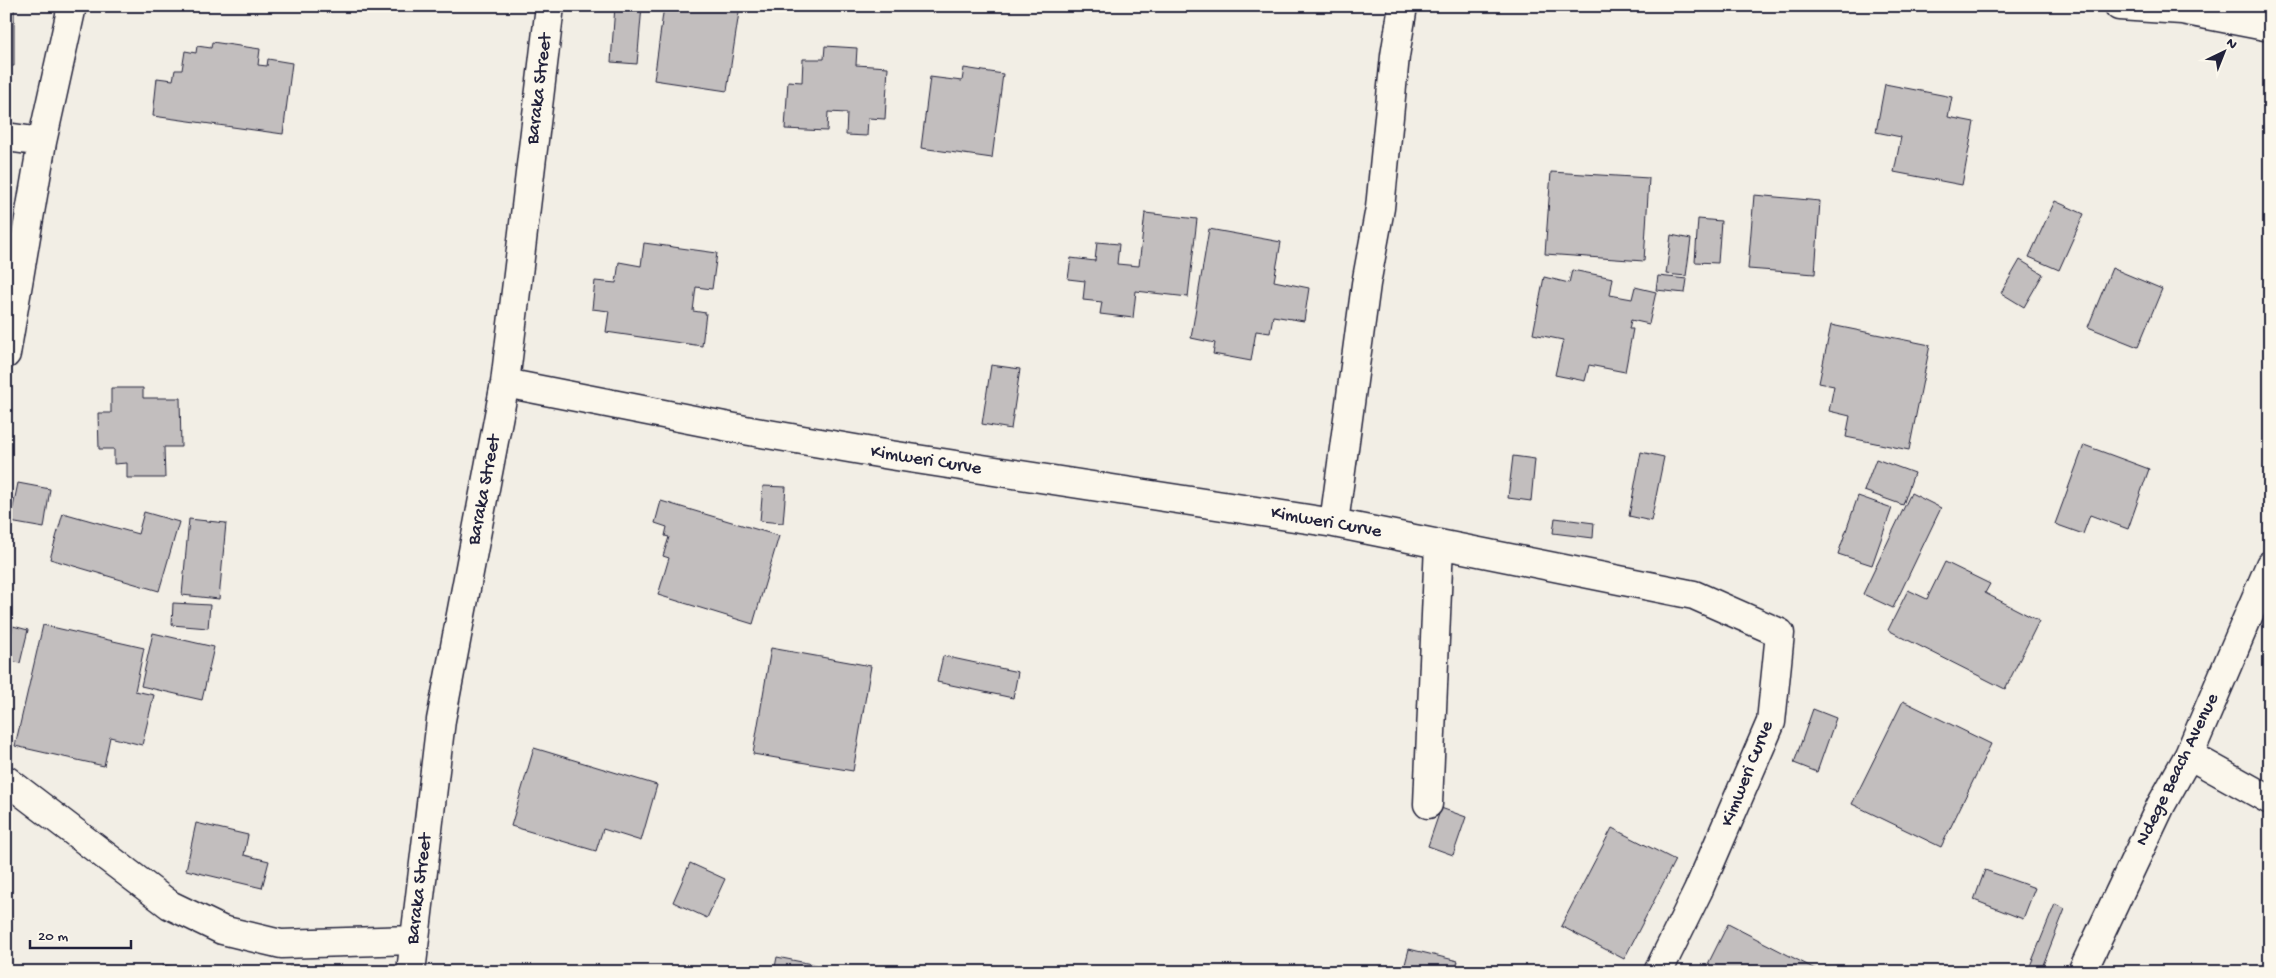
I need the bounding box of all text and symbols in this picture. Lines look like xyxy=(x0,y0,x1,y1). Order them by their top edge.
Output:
north arrow xyxy=(2198,28,2248,78)
street label: Baraka Street xyxy=(522,30,558,147)
text: N xyxy=(2222,35,2240,54)
street label: Baraka Street xyxy=(463,431,507,548)
street label: Kimweri Curve xyxy=(869,441,983,481)
street label: Kimweri Curve xyxy=(1269,502,1383,544)
street label: Ndege Beach Avenue xyxy=(2131,690,2225,850)
street label: Kimweri Curve xyxy=(1716,718,1780,830)
street label: Baraka Street xyxy=(402,830,438,947)
scale bar xyxy=(30,918,131,950)
text: 20 m xyxy=(38,928,68,946)

